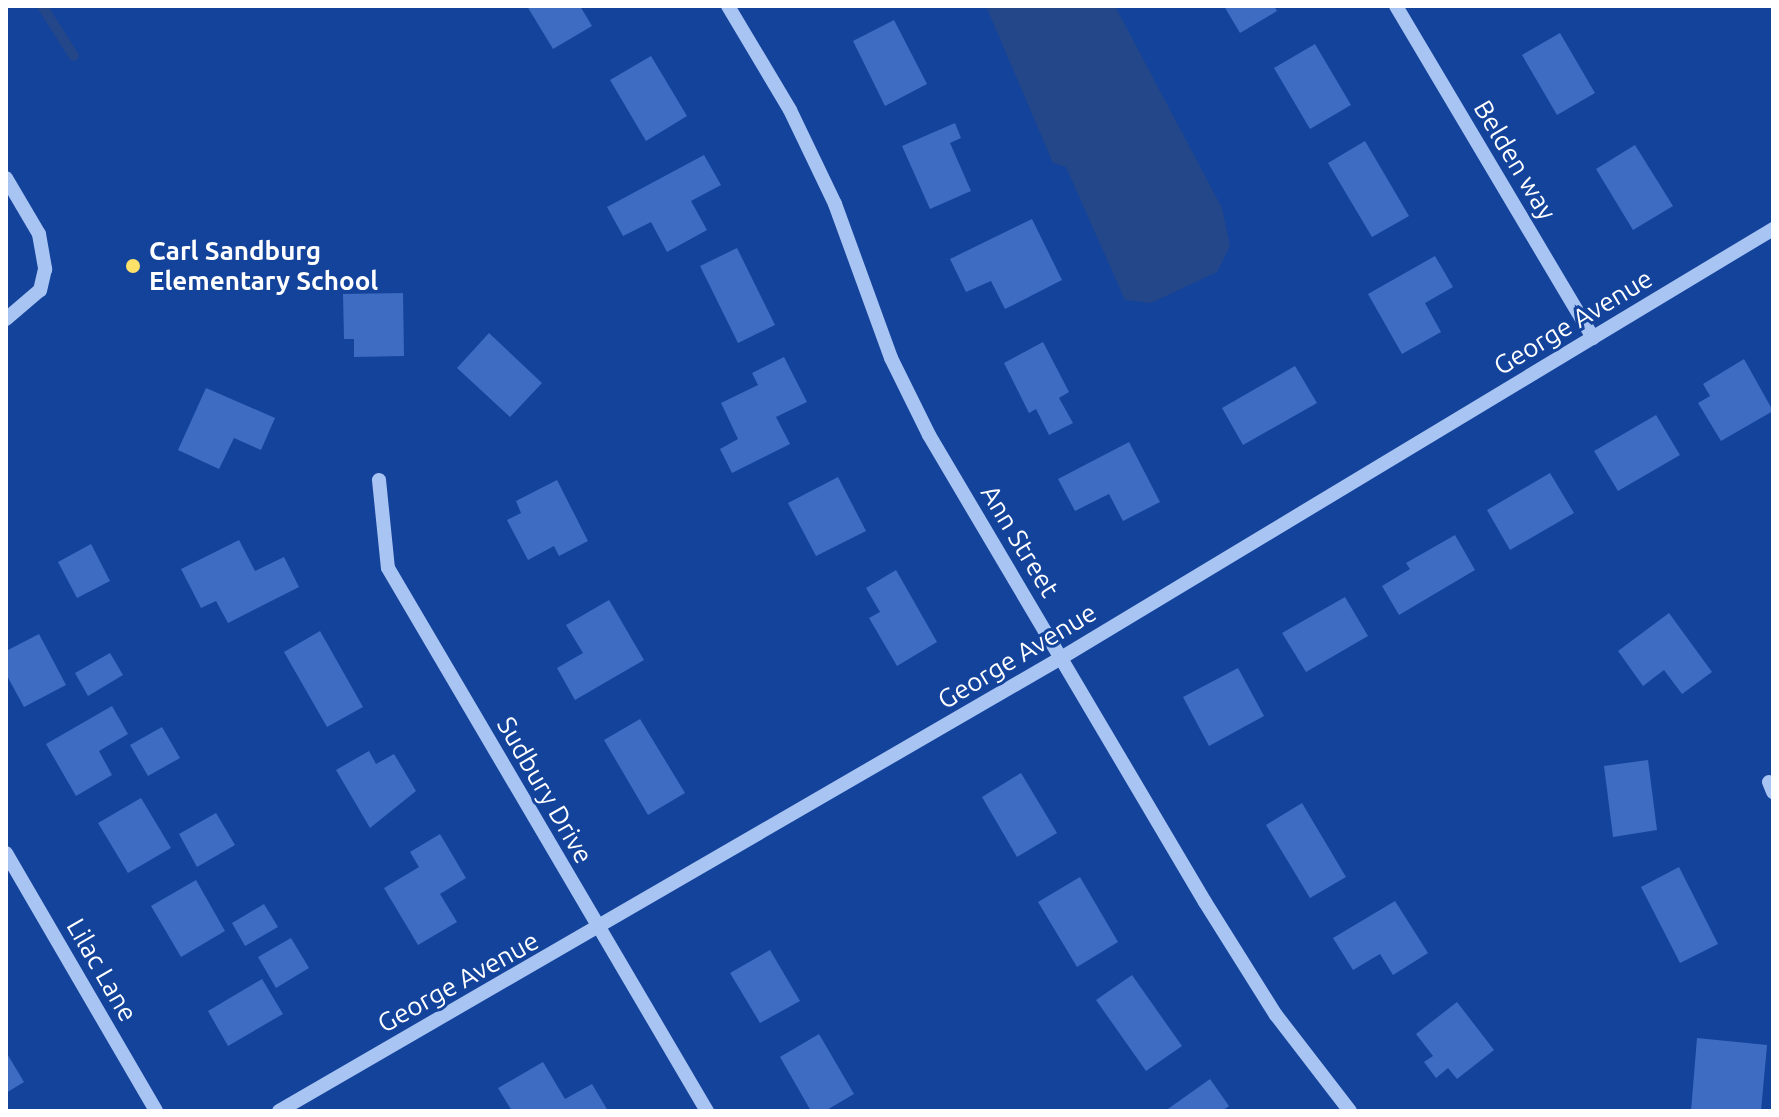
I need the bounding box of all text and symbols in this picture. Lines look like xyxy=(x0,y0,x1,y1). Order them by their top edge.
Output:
street label: Belden way xyxy=(1467,95,1563,225)
place label: Carl Sandburg Elementary School xyxy=(149,235,378,296)
marker: Carl Sandburg Elementary School xyxy=(124,257,142,275)
street label: George Avenue xyxy=(1488,262,1658,382)
street label: Ann Street xyxy=(974,479,1066,603)
street label: George Avenue xyxy=(932,596,1102,716)
street label: Sudbury Drive xyxy=(490,711,600,869)
street label: Lilac Lane xyxy=(60,913,144,1027)
street label: George Avenue xyxy=(372,925,544,1039)

